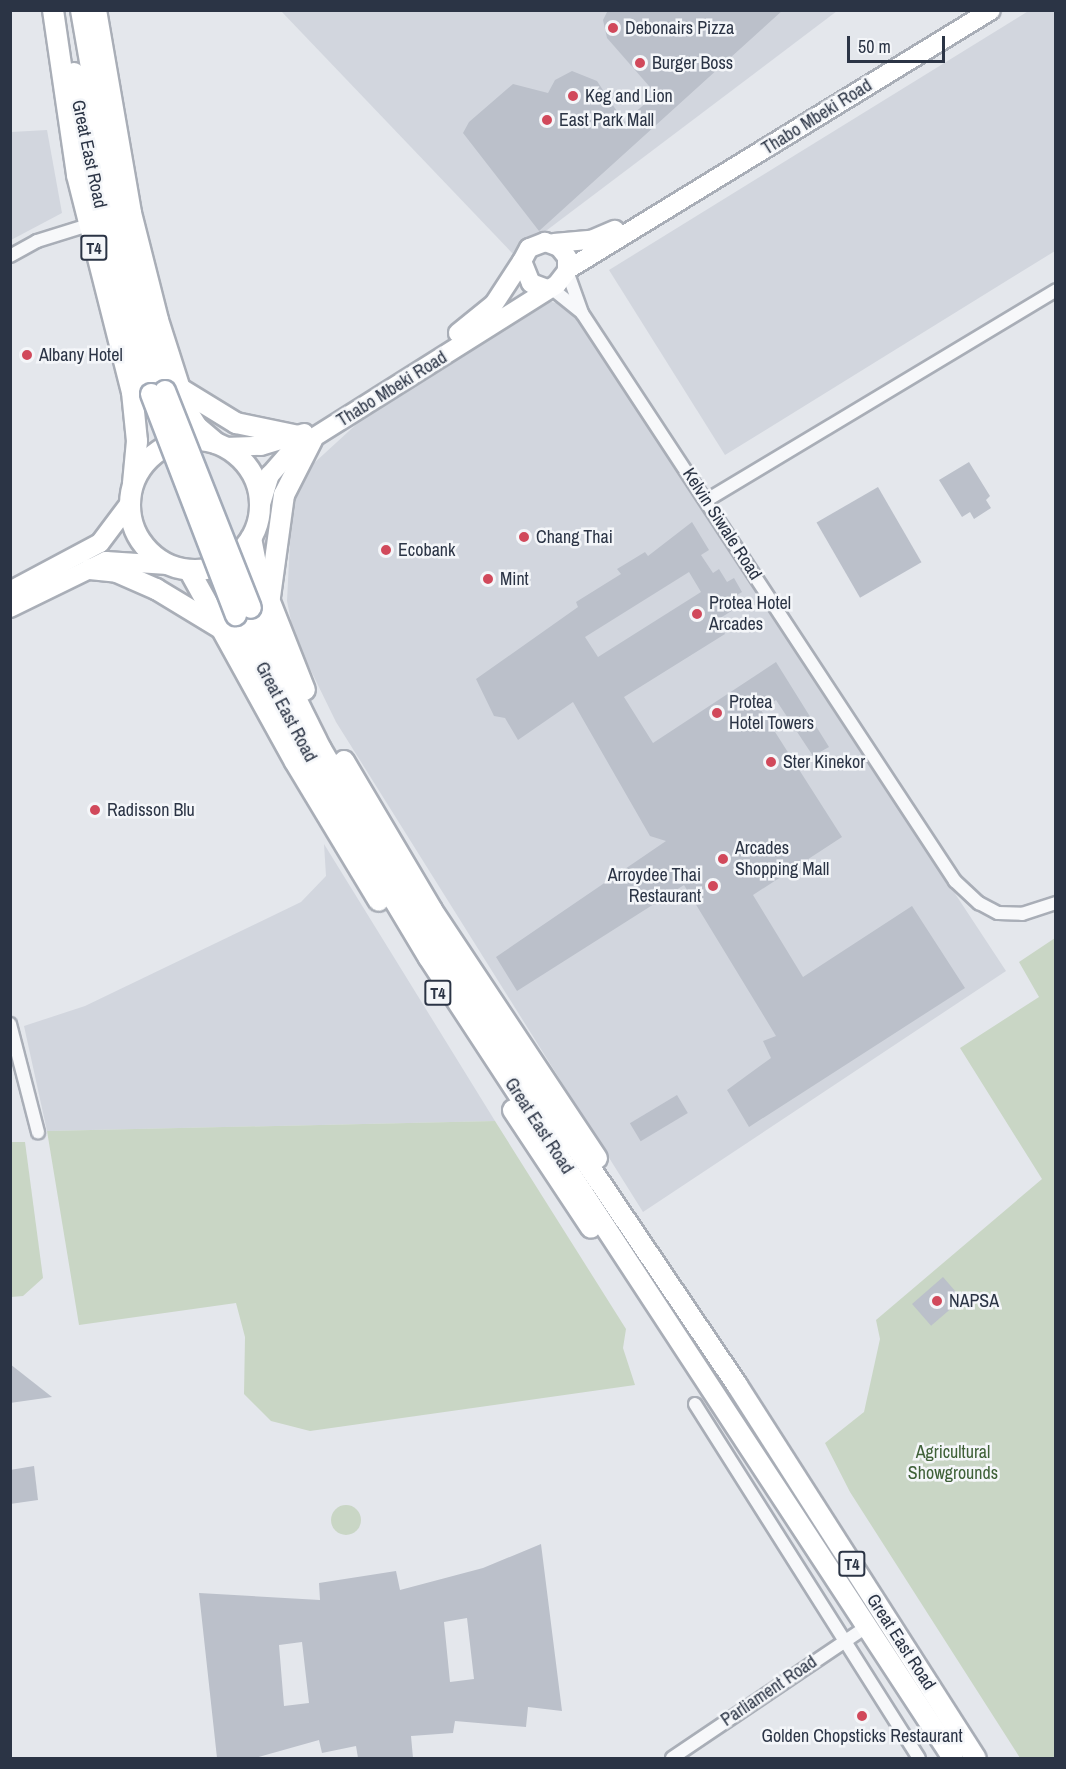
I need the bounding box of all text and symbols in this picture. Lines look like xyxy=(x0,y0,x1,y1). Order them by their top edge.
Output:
place label: Debonairs Pizza xyxy=(625,17,734,39)
marker: Debonairs Pizza xyxy=(606,21,620,35)
scale bar xyxy=(850,24,948,62)
text: 50 m xyxy=(858,34,891,59)
place label: Burger Boss xyxy=(652,52,733,74)
marker: Burger Boss xyxy=(633,56,647,70)
street label: Thabo Mbeki Road xyxy=(758,75,876,159)
place label: Keg and Lion xyxy=(585,85,673,107)
marker: Keg and Lion xyxy=(566,89,580,103)
street label: Great East Road xyxy=(67,98,111,210)
place label: East Park Mall xyxy=(559,109,654,131)
marker: East Park Mall xyxy=(540,113,554,127)
road number: T4 xyxy=(79,235,109,261)
place label: Albany Hotel xyxy=(39,344,123,366)
street label: Thabo Mbeki Road xyxy=(333,347,451,431)
marker: Albany Hotel xyxy=(20,348,34,362)
street label: Kelvin Siwale Road xyxy=(678,464,766,584)
place label: Chang Thai xyxy=(536,526,613,548)
marker: Chang Thai xyxy=(517,530,531,544)
place label: Ecobank xyxy=(398,539,455,561)
marker: Ecobank xyxy=(379,543,393,557)
place label: Mint xyxy=(500,568,529,590)
marker: Mint xyxy=(481,572,495,586)
place label: Protea Hotel Arcades xyxy=(709,593,791,636)
marker: Protea Hotel Arcades xyxy=(690,607,704,621)
street label: Great East Road xyxy=(251,658,321,766)
place label: Protea Hotel Towers xyxy=(729,692,814,734)
marker: Protea Hotel Towers xyxy=(710,706,724,720)
place label: Ster Kinekor xyxy=(783,751,865,773)
marker: Ster Kinekor xyxy=(764,755,778,769)
place label: Radisson Blu xyxy=(107,799,195,821)
marker: Radisson Blu xyxy=(88,803,102,817)
place label: Arcades Shopping Mall xyxy=(735,838,829,880)
marker: Arcades Shopping Mall xyxy=(716,852,730,866)
place label: Arroydee Thai Restaurant xyxy=(607,865,701,908)
marker: Arroydee Thai Restaurant xyxy=(706,879,720,893)
road number: T4 xyxy=(423,980,453,1006)
street label: Great East Road xyxy=(500,1074,578,1178)
place label: NAPSA xyxy=(949,1290,999,1312)
marker: NAPSA xyxy=(930,1294,944,1308)
park label: Agricultural Showgrounds xyxy=(908,1442,998,1484)
road number: T4 xyxy=(837,1551,867,1577)
street label: Great East Road xyxy=(862,1590,940,1694)
street label: Parliament Road xyxy=(717,1651,821,1731)
marker: Golden Chopsticks Restaurant xyxy=(855,1709,869,1723)
place label: Golden Chopsticks Restaurant xyxy=(761,1725,963,1747)

